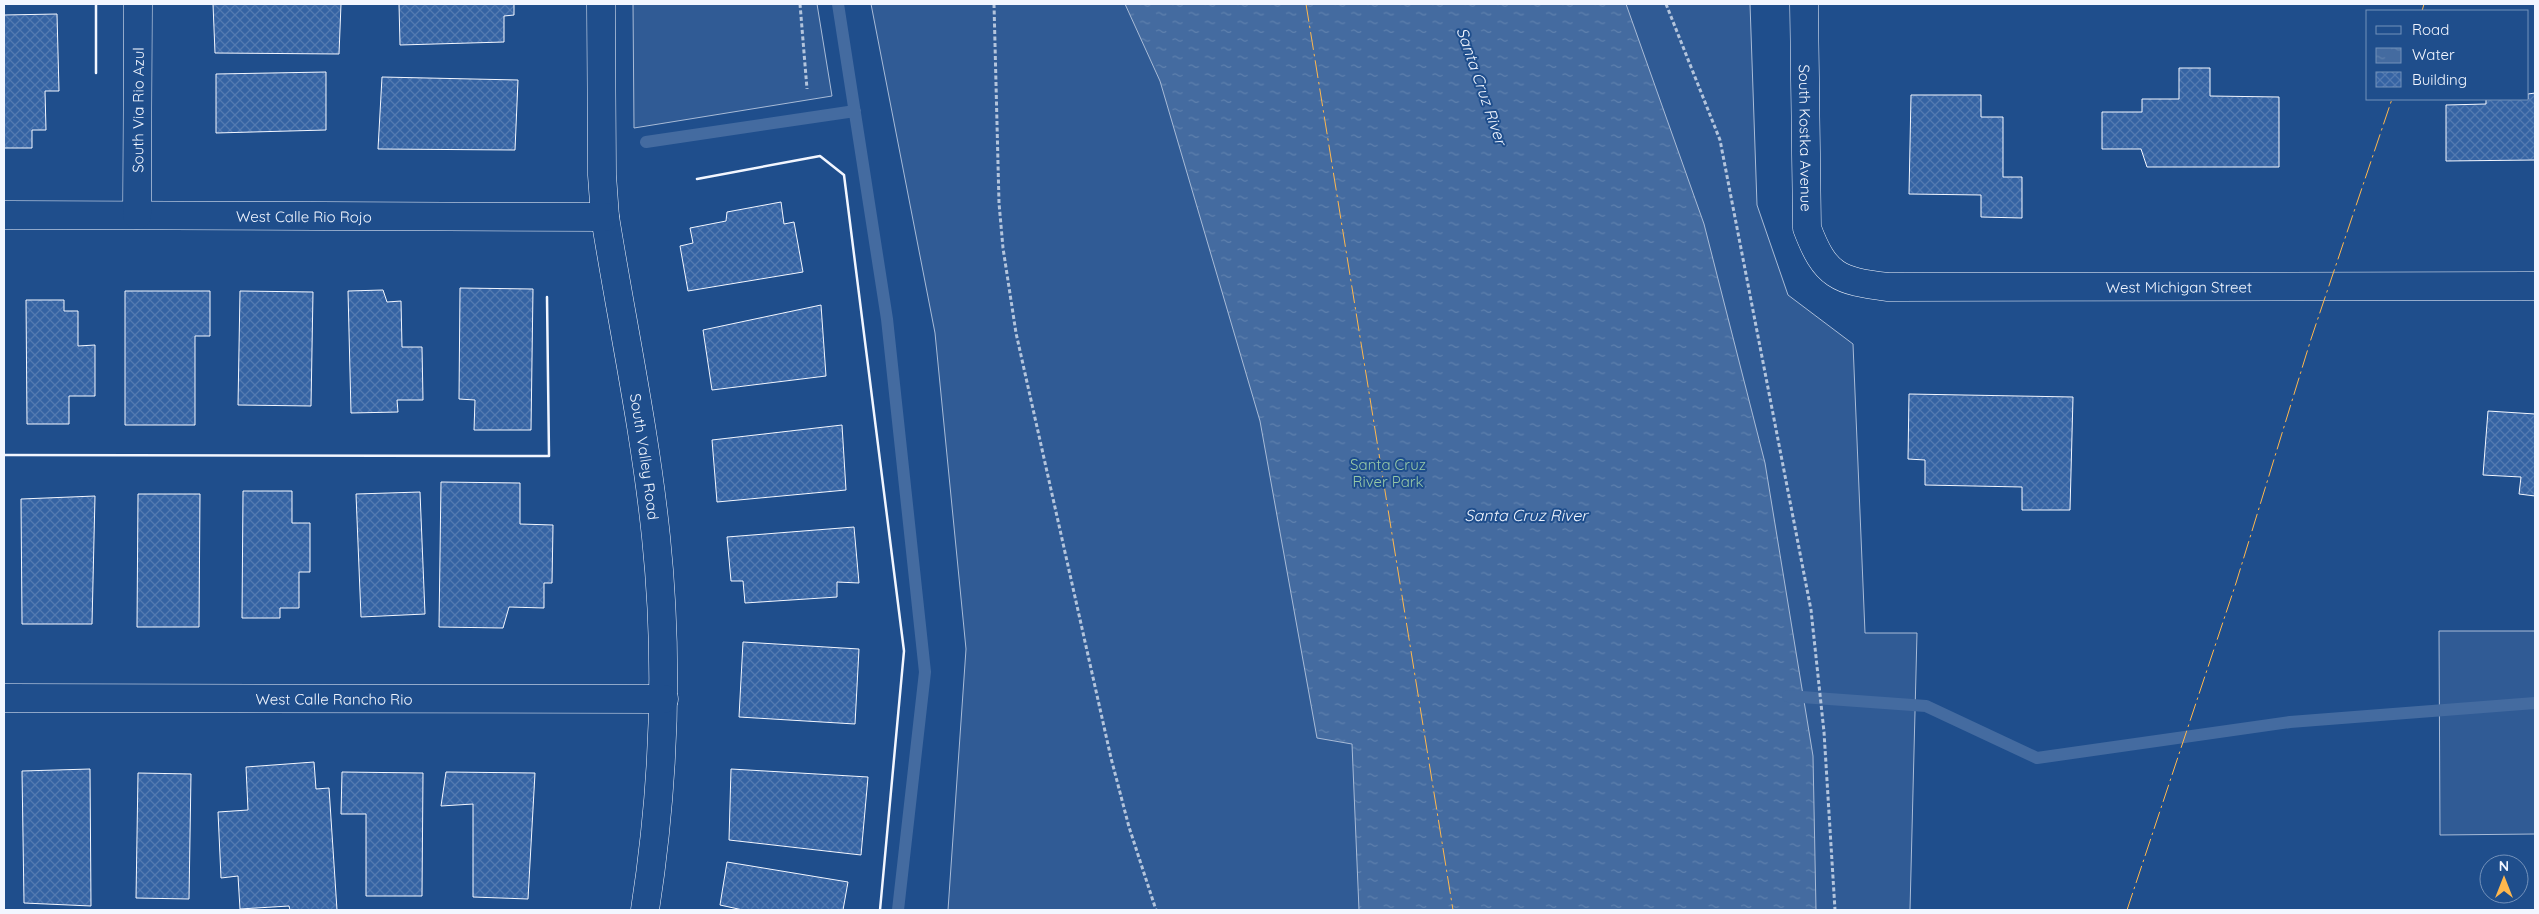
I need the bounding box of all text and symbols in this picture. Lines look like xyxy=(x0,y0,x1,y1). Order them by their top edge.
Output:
legend xyxy=(2366,10,2529,100)
text: Road xyxy=(2412,20,2449,39)
water label: Santa Cruz River xyxy=(1453,25,1512,149)
text: Water xyxy=(2412,45,2455,64)
street label: South Via Rio Azul xyxy=(128,47,147,173)
street label: South Kostka Avenue xyxy=(1795,64,1816,212)
text: Building xyxy=(2412,70,2467,89)
street label: West Calle Rio Rojo xyxy=(236,206,372,226)
street label: West Michigan Street xyxy=(2106,277,2252,296)
street label: South Valley Road xyxy=(626,392,664,521)
park label: Santa Cruz River Park xyxy=(1350,455,1426,491)
water label: Santa Cruz River xyxy=(1465,505,1589,525)
street label: West Calle Rancho Rio xyxy=(256,689,412,708)
north arrow xyxy=(2479,854,2529,904)
text: N xyxy=(2499,857,2509,875)

